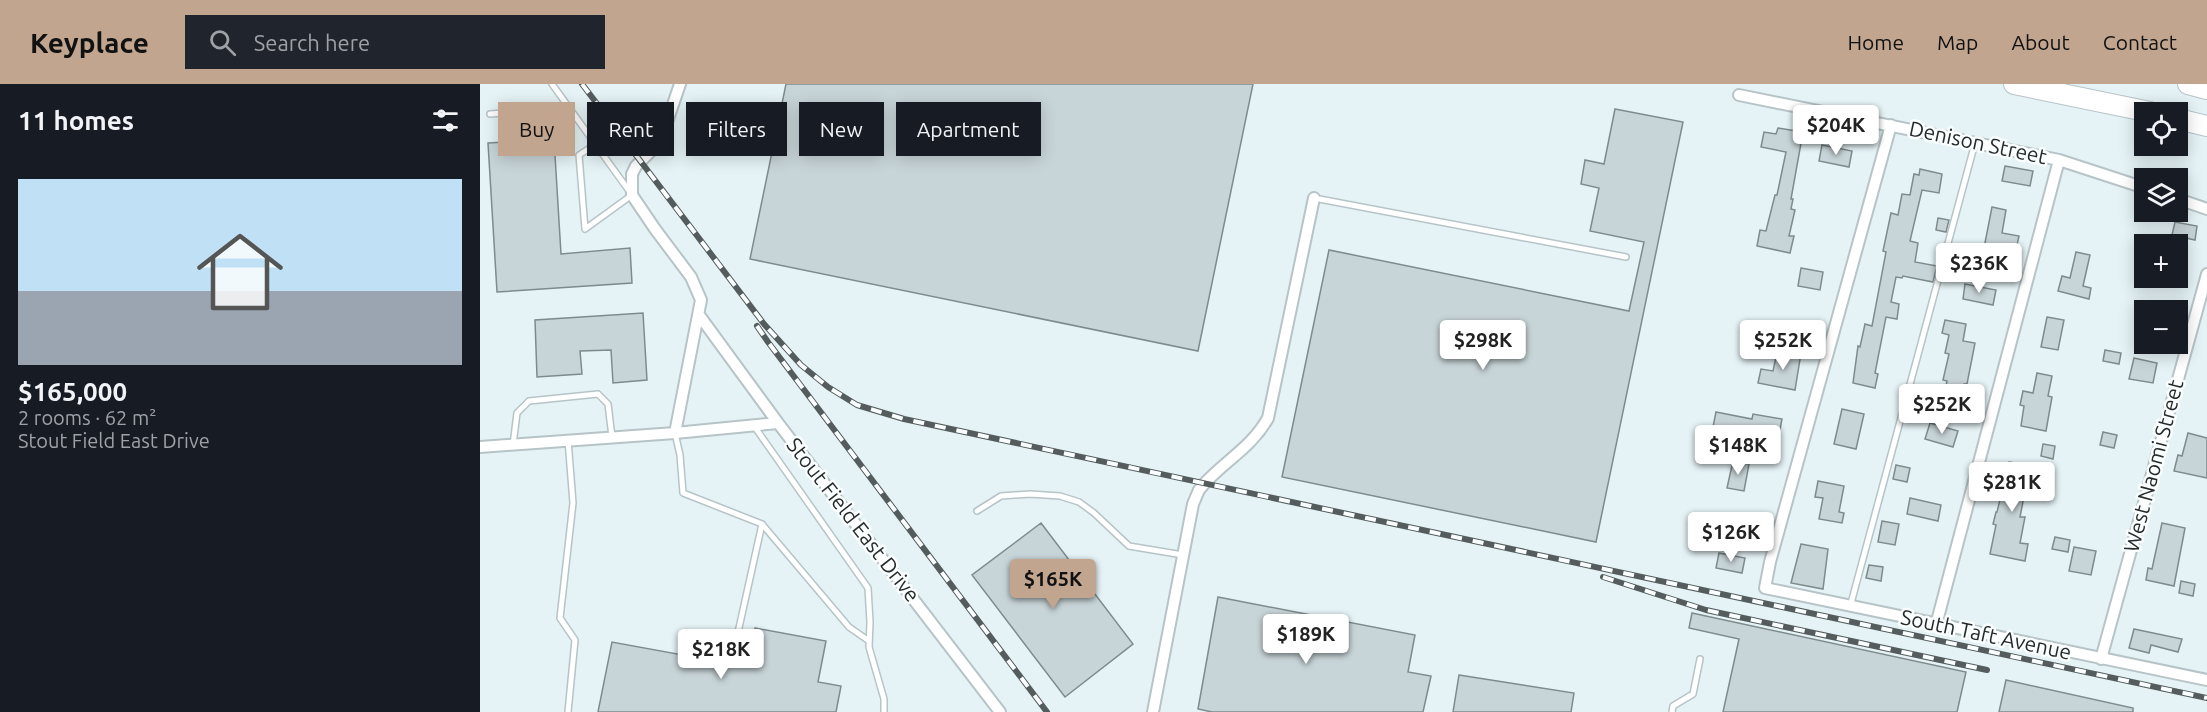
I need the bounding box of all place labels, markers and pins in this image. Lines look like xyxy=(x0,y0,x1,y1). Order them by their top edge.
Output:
pin: $204K xyxy=(1794,105,1878,156)
pin: $236K xyxy=(1937,243,2021,294)
pin: $298K xyxy=(1441,320,1525,371)
pin: $252K xyxy=(1741,320,1825,371)
pin: $252K xyxy=(1900,384,1984,435)
pin: $148K xyxy=(1696,425,1780,476)
pin: $281K xyxy=(1970,462,2054,513)
pin: $126K xyxy=(1689,512,1773,563)
pin: $165K xyxy=(1011,559,1095,610)
pin: $189K xyxy=(1264,614,1348,665)
pin: $218K xyxy=(679,629,763,680)

